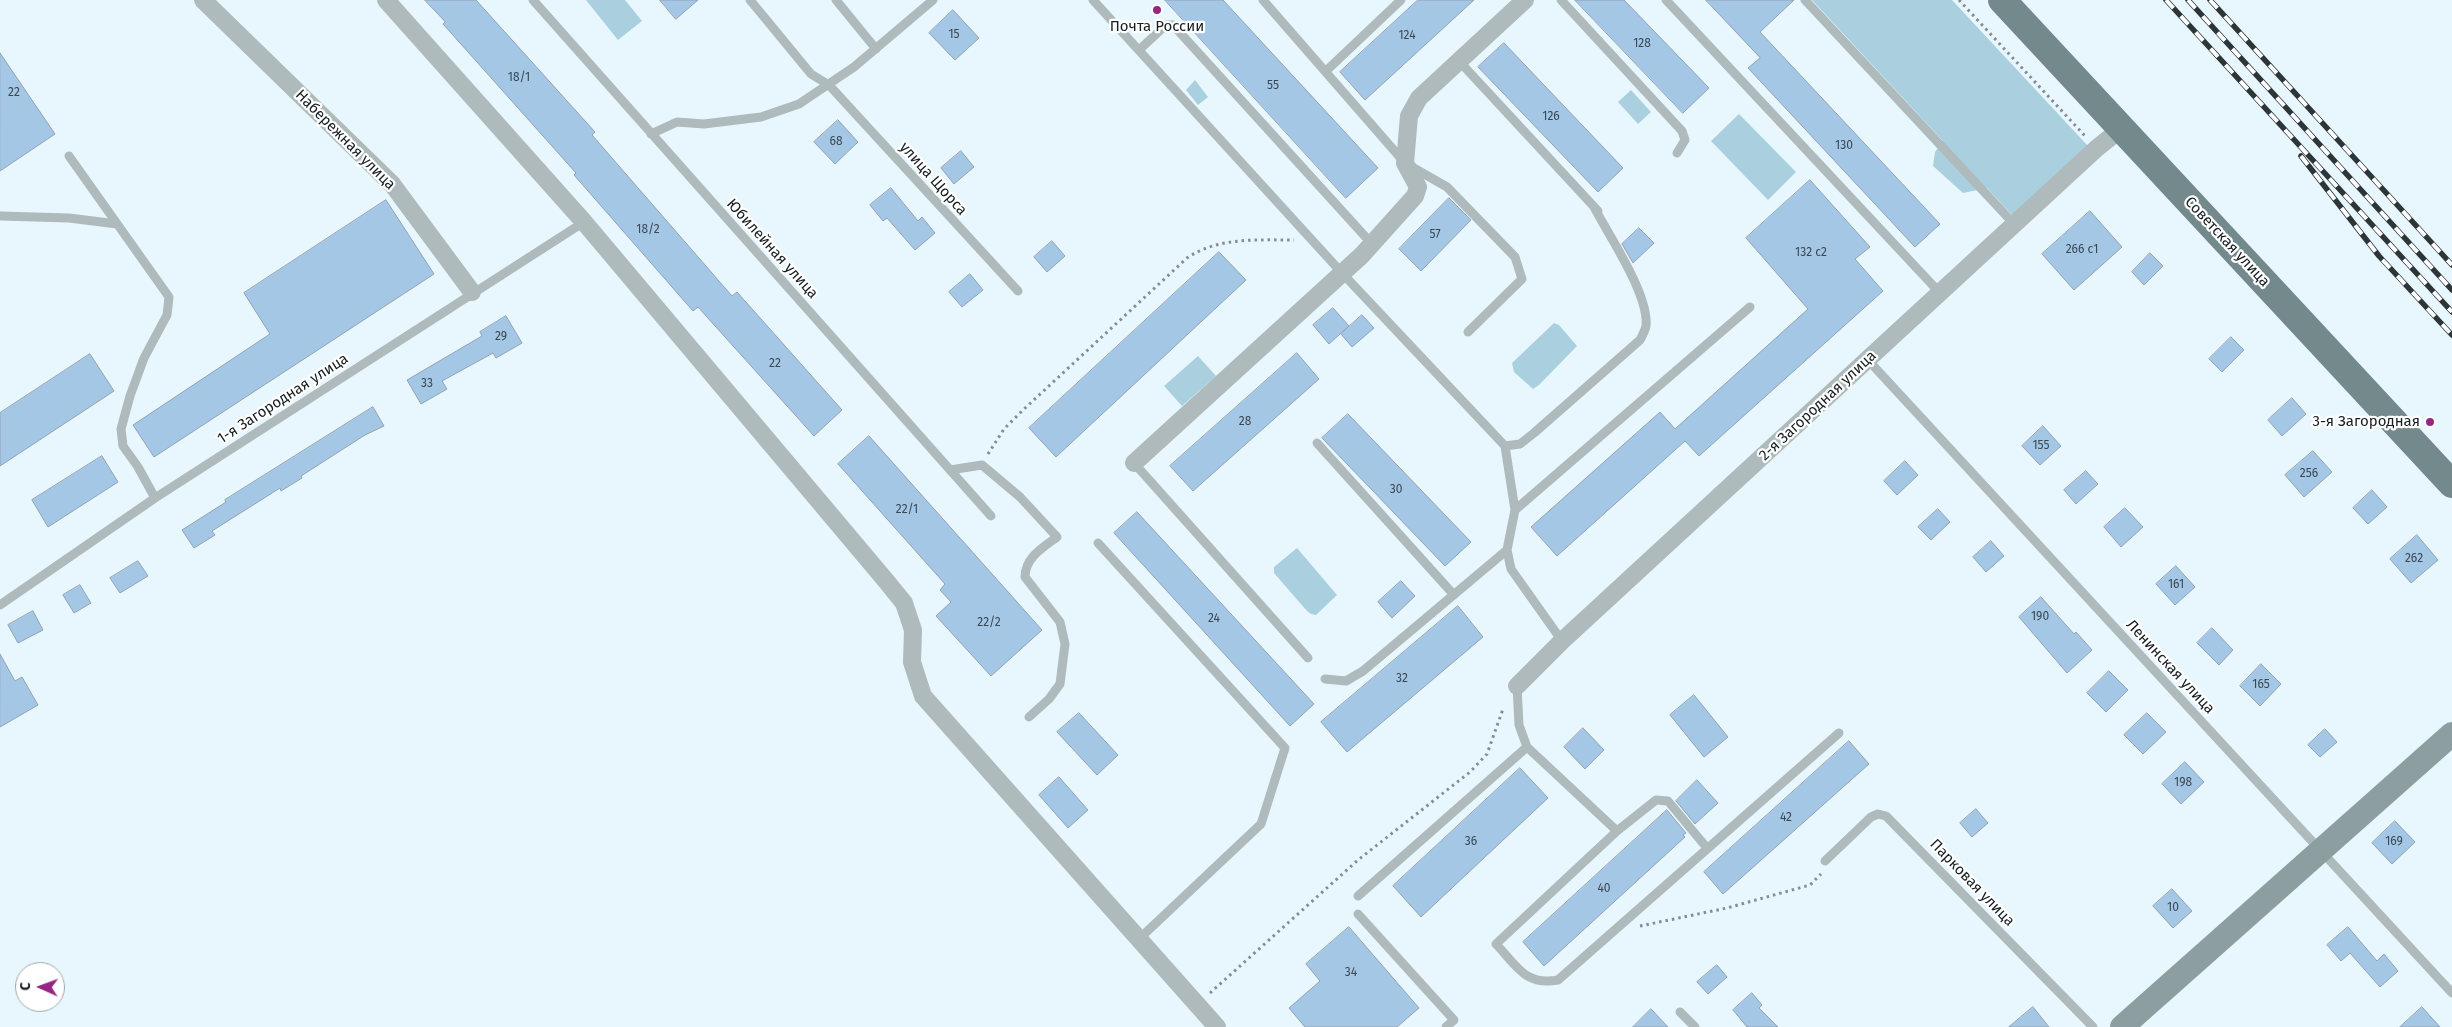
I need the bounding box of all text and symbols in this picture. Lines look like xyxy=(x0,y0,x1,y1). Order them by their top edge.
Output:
marker: Почта России xyxy=(1151,4,1163,16)
place label: Почта России xyxy=(1110,18,1204,36)
house number: 15 xyxy=(948,28,960,42)
house number: 124 xyxy=(1398,29,1416,43)
house number: 128 xyxy=(1633,37,1651,51)
house number: 18/1 xyxy=(508,71,530,85)
house number: 55 xyxy=(1267,79,1279,93)
house number: 22 xyxy=(8,86,20,100)
street label: Набережная улица xyxy=(291,86,399,194)
house number: 126 xyxy=(1542,110,1560,124)
house number: 68 xyxy=(829,135,843,149)
street label: улица Щорса xyxy=(895,139,971,219)
house number: 130 xyxy=(1835,139,1853,153)
street label: Советская улица xyxy=(2181,193,2273,291)
street label: Юбилейная улица xyxy=(722,195,822,303)
house number: 18/2 xyxy=(636,223,660,237)
house number: 57 xyxy=(1429,228,1441,242)
house number: 266 с1 xyxy=(2066,243,2098,257)
house number: 132 с2 xyxy=(1795,246,1827,260)
house number: 29 xyxy=(495,330,507,344)
street label: 2-я Загородная улица xyxy=(1756,347,1880,465)
street label: 1-я Загородная улица xyxy=(214,350,352,448)
house number: 22 xyxy=(769,357,781,371)
house number: 33 xyxy=(421,377,433,391)
place label: 3-я Загородная xyxy=(2312,413,2420,431)
house number: 28 xyxy=(1239,415,1251,429)
marker: 3-я Загородная xyxy=(2424,416,2436,428)
house number: 155 xyxy=(2032,439,2050,453)
house number: 256 xyxy=(2300,467,2318,481)
house number: 30 xyxy=(1390,483,1402,497)
house number: 22/1 xyxy=(896,503,918,517)
house number: 262 xyxy=(2405,552,2423,566)
house number: 161 xyxy=(2168,578,2184,592)
house number: 190 xyxy=(2031,610,2049,624)
house number: 24 xyxy=(1208,612,1220,626)
house number: 22/2 xyxy=(977,616,1001,630)
street label: Ленинская улица xyxy=(2122,616,2218,718)
house number: 32 xyxy=(1396,672,1408,686)
house number: 165 xyxy=(2252,678,2270,692)
house number: 198 xyxy=(2174,776,2192,790)
house number: 42 xyxy=(1780,811,1792,825)
house number: 36 xyxy=(1465,835,1477,849)
house number: 169 xyxy=(2385,835,2403,849)
street label: Парковая улица xyxy=(1926,836,2018,930)
house number: 40 xyxy=(1597,882,1611,896)
house number: 10 xyxy=(2167,901,2179,915)
north arrow xyxy=(15,962,65,1012)
house number: 34 xyxy=(1345,966,1357,980)
text: С xyxy=(17,982,34,991)

